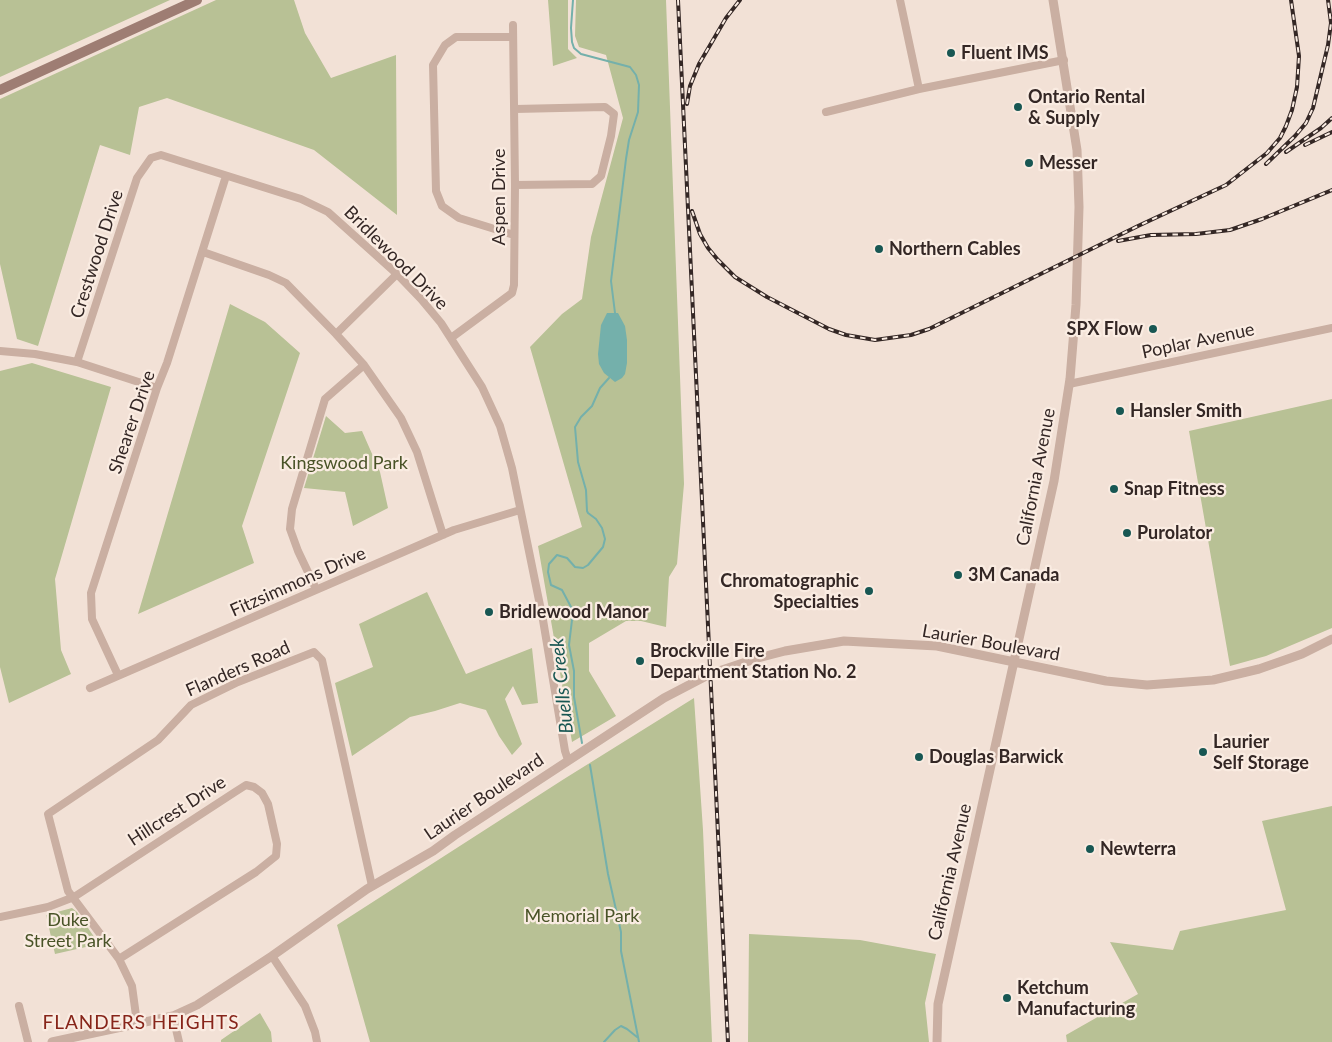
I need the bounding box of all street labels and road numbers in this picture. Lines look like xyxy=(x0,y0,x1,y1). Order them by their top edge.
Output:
street label: Aspen Drive xyxy=(488,148,510,246)
street label: Crestwood Drive xyxy=(66,187,128,321)
street label: Bridlewood Drive xyxy=(340,202,452,314)
street label: Poplar Avenue xyxy=(1140,319,1256,363)
street label: Shearer Drive xyxy=(104,367,160,477)
street label: California Avenue xyxy=(1012,406,1060,548)
street label: Fitzsimmons Drive xyxy=(227,542,369,622)
street label: Laurier Boulevard xyxy=(920,620,1062,666)
street label: Flanders Road xyxy=(183,636,293,702)
street label: Laurier Boulevard xyxy=(420,749,548,845)
street label: Hillcrest Drive xyxy=(124,771,230,851)
street label: California Avenue xyxy=(924,801,976,943)

